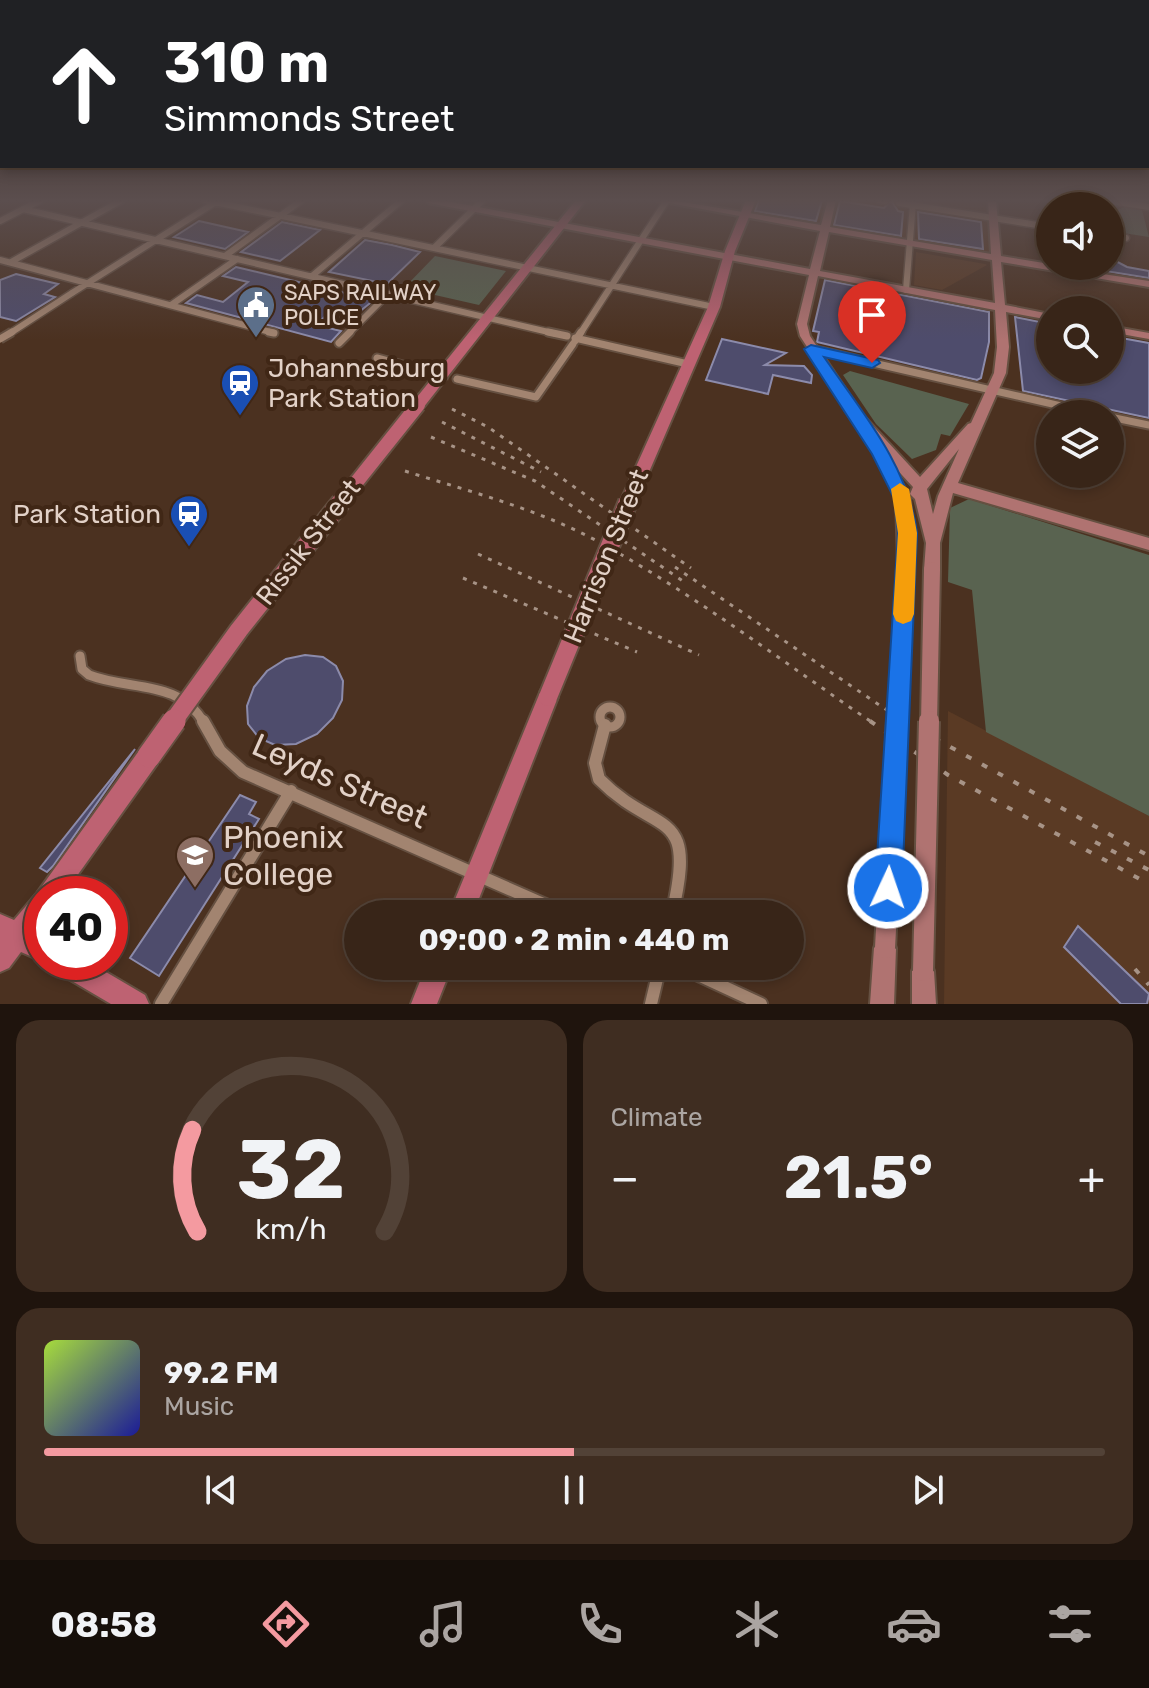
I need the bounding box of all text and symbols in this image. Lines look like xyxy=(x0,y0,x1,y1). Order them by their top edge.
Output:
text: 310 m xyxy=(164,30,329,96)
icon: ahead xyxy=(32,32,136,136)
text: Simmonds Street xyxy=(164,97,454,140)
map controls xyxy=(1036,192,1124,488)
button: sound xyxy=(1036,192,1124,280)
place label: SAPS RAILWAY POLICE xyxy=(284,279,436,331)
pin xyxy=(838,281,906,363)
public building icon: SAPS RAILWAY POLICE xyxy=(235,284,277,339)
icon: arrive xyxy=(850,293,894,337)
button: search xyxy=(1036,296,1124,384)
place label: Johannesburg Park Station xyxy=(268,353,445,414)
station icon: Johannesburg Park Station xyxy=(219,362,261,417)
button: layers xyxy=(1036,400,1124,488)
street label: Harrison Street xyxy=(558,465,655,648)
street label: Rissik Street xyxy=(250,473,367,611)
station icon: Park Station xyxy=(168,493,210,548)
place label: Park Station xyxy=(13,499,161,530)
street label: Leyds Street xyxy=(246,725,434,837)
place label: Phoenix College xyxy=(223,818,344,893)
school or university icon: Phoenix College xyxy=(174,834,216,889)
position arrow xyxy=(846,846,930,930)
speed limit sign: 40 xyxy=(24,876,128,980)
text: 09:00 · 2 min · 440 m xyxy=(418,922,730,958)
text: Climate xyxy=(611,1102,703,1133)
text: 32 xyxy=(237,1120,346,1219)
text: 21.5° xyxy=(784,1142,933,1213)
text: − xyxy=(611,1152,639,1204)
text: + xyxy=(1078,1152,1105,1204)
text: km/h xyxy=(256,1212,327,1246)
text: 99.2 FM xyxy=(164,1355,279,1391)
text: Music xyxy=(164,1391,234,1422)
icon: previous xyxy=(199,1468,243,1512)
icon: pause xyxy=(552,1468,596,1512)
icon: next xyxy=(906,1468,950,1512)
icon: directions xyxy=(258,1596,314,1652)
icon: music xyxy=(415,1596,471,1652)
icon: phone xyxy=(572,1596,628,1652)
icon: climate xyxy=(729,1596,785,1652)
icon: car xyxy=(886,1596,942,1652)
icon: filters xyxy=(1042,1596,1098,1652)
text: 08:58 xyxy=(50,1603,157,1646)

